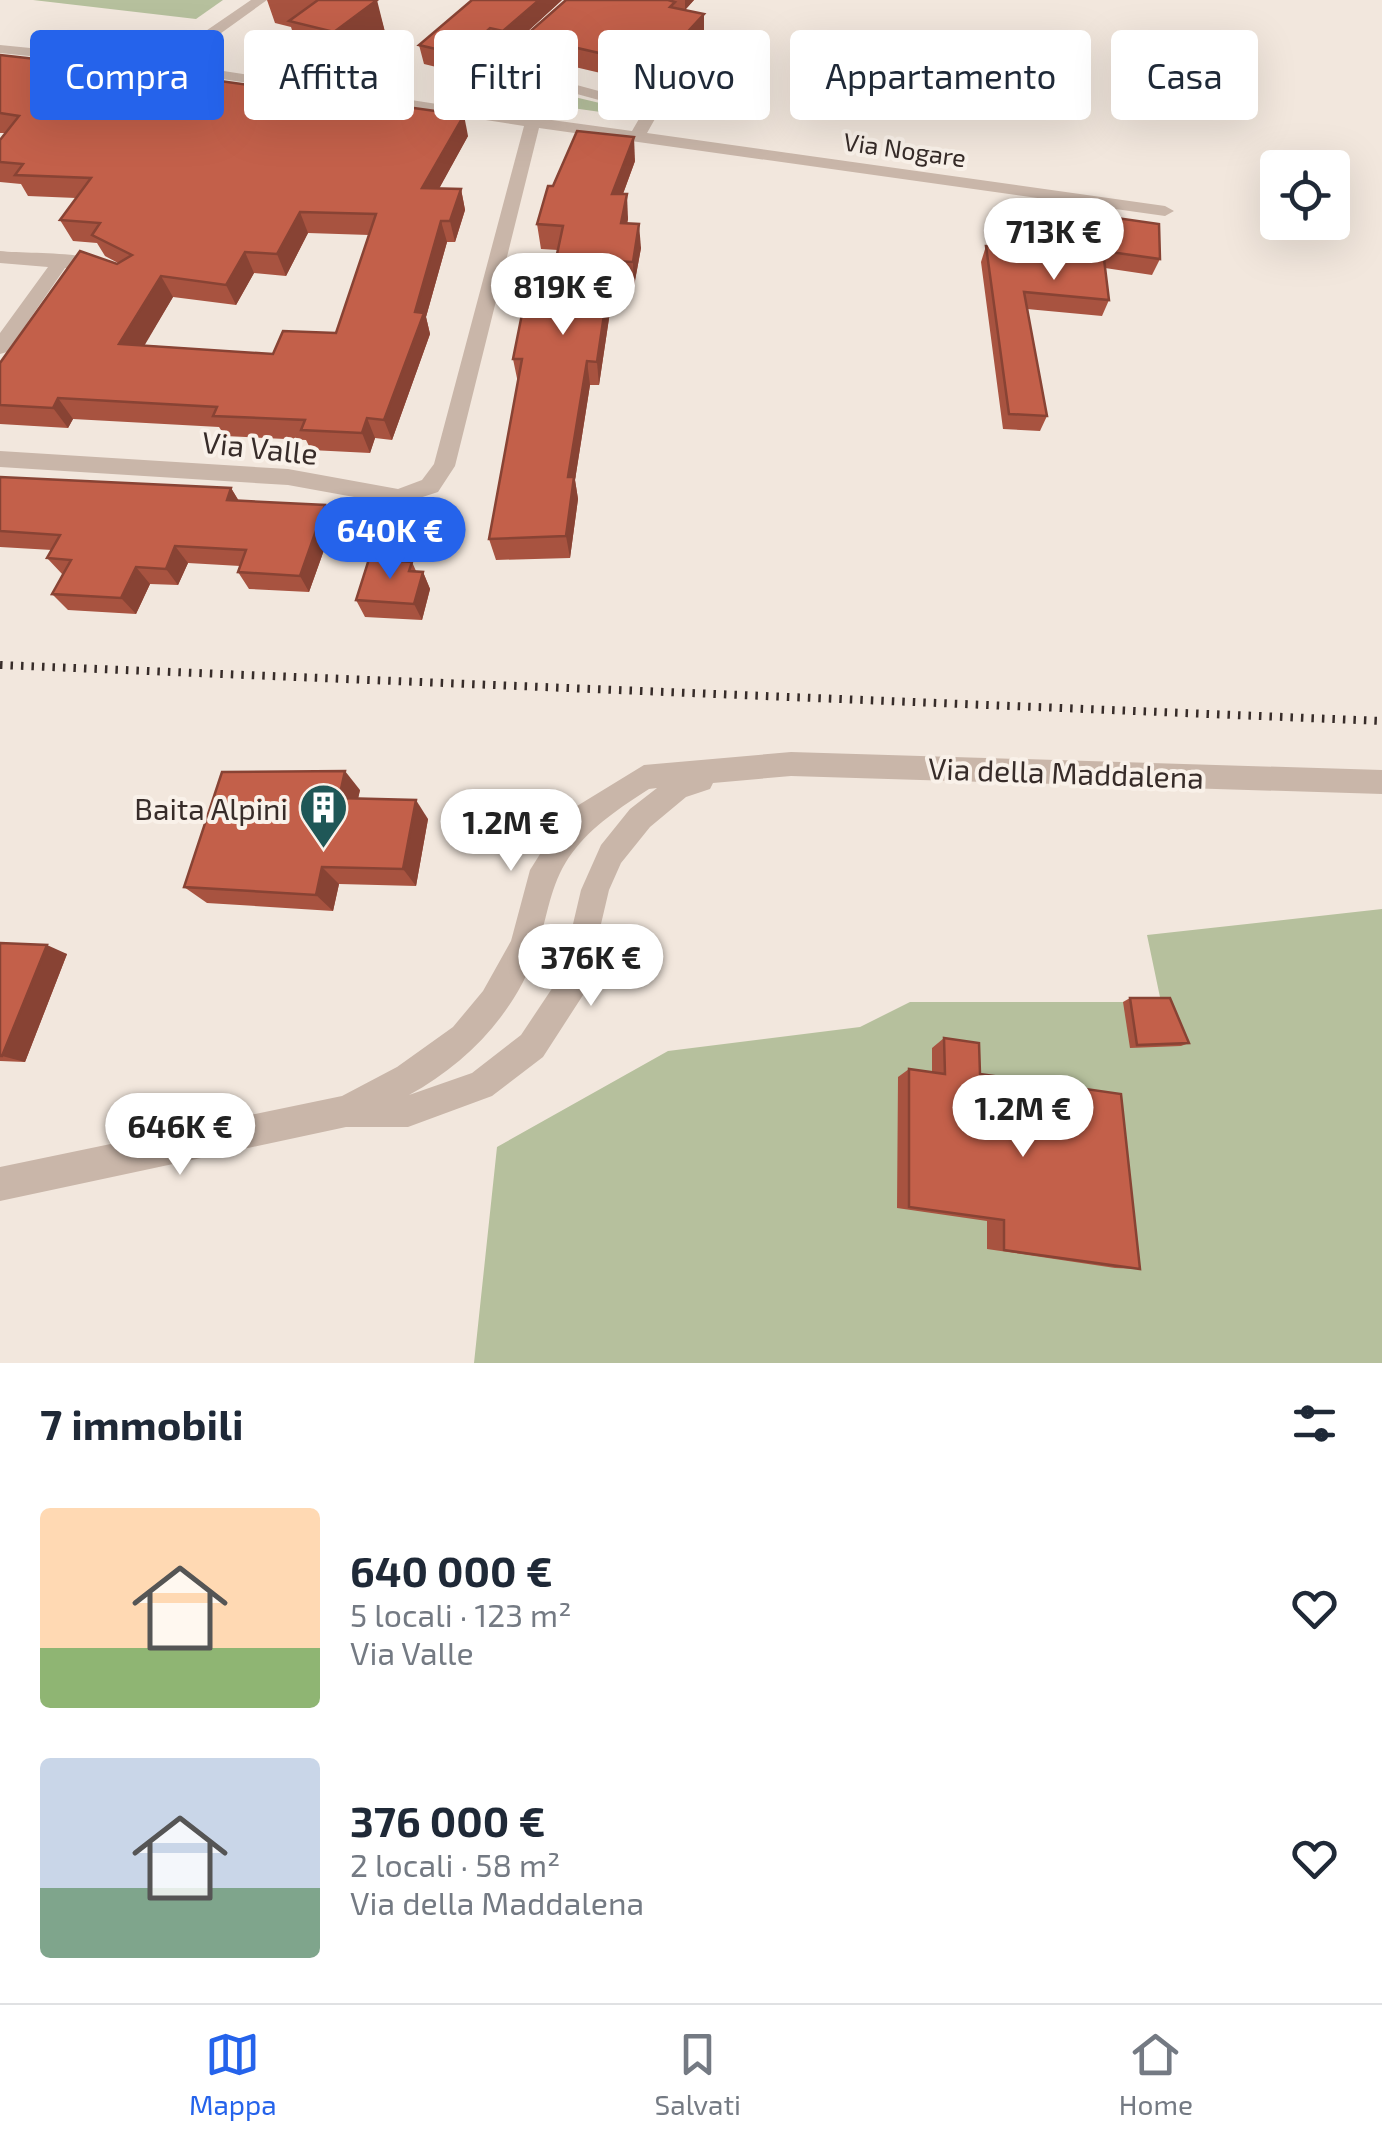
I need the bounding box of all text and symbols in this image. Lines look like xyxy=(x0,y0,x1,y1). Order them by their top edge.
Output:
chip: Compra xyxy=(30,30,224,120)
chip: Affitta xyxy=(244,30,414,120)
chip: Filtri xyxy=(434,30,578,120)
chip: Nuovo xyxy=(598,30,770,120)
chip: Appartamento xyxy=(790,30,1091,120)
chip: Casa xyxy=(1111,30,1258,120)
street label: Via Nogare xyxy=(842,126,968,172)
map controls xyxy=(1260,150,1350,240)
button: locate xyxy=(1260,150,1350,240)
pin: 713K € xyxy=(973,198,1135,283)
text: 713K € xyxy=(1006,211,1102,249)
pin: 819K € xyxy=(482,253,644,338)
text: 819K € xyxy=(513,266,613,304)
street label: Via Valle xyxy=(200,423,320,471)
pin: 640K € xyxy=(309,497,471,582)
text: 640K € xyxy=(337,510,443,548)
street label: Via della Maddalena xyxy=(928,749,1204,795)
building icon: Baita Alpini xyxy=(297,782,349,850)
pin: 1.2M € xyxy=(430,789,592,874)
place label: Baita Alpini xyxy=(134,790,288,826)
text: 1.2M € xyxy=(463,802,559,840)
pin: 376K € xyxy=(510,924,672,1009)
text: 376K € xyxy=(540,937,642,975)
pin: 1.2M € xyxy=(942,1075,1104,1160)
text: 1.2M € xyxy=(975,1088,1071,1126)
pin: 646K € xyxy=(99,1093,261,1178)
text: 646K € xyxy=(127,1106,233,1144)
icon: filters xyxy=(1287,1396,1342,1451)
text: 7 immobili xyxy=(40,1398,244,1448)
text: 640 000 € xyxy=(350,1545,553,1595)
icon: home xyxy=(120,1548,240,1668)
icon: heart xyxy=(1287,1581,1342,1636)
text: 5 locali · 123 m² xyxy=(350,1595,571,1633)
text: Via Valle xyxy=(350,1633,474,1671)
text: 376 000 € xyxy=(350,1795,545,1845)
icon: home xyxy=(120,1798,240,1918)
icon: heart xyxy=(1287,1831,1342,1886)
text: 2 locali · 58 m² xyxy=(350,1845,560,1883)
text: Via della Maddalena xyxy=(350,1883,644,1921)
tab: Mappa xyxy=(189,2027,277,2121)
tab: Salvati xyxy=(655,2027,741,2121)
tab: Home xyxy=(1119,2027,1193,2121)

